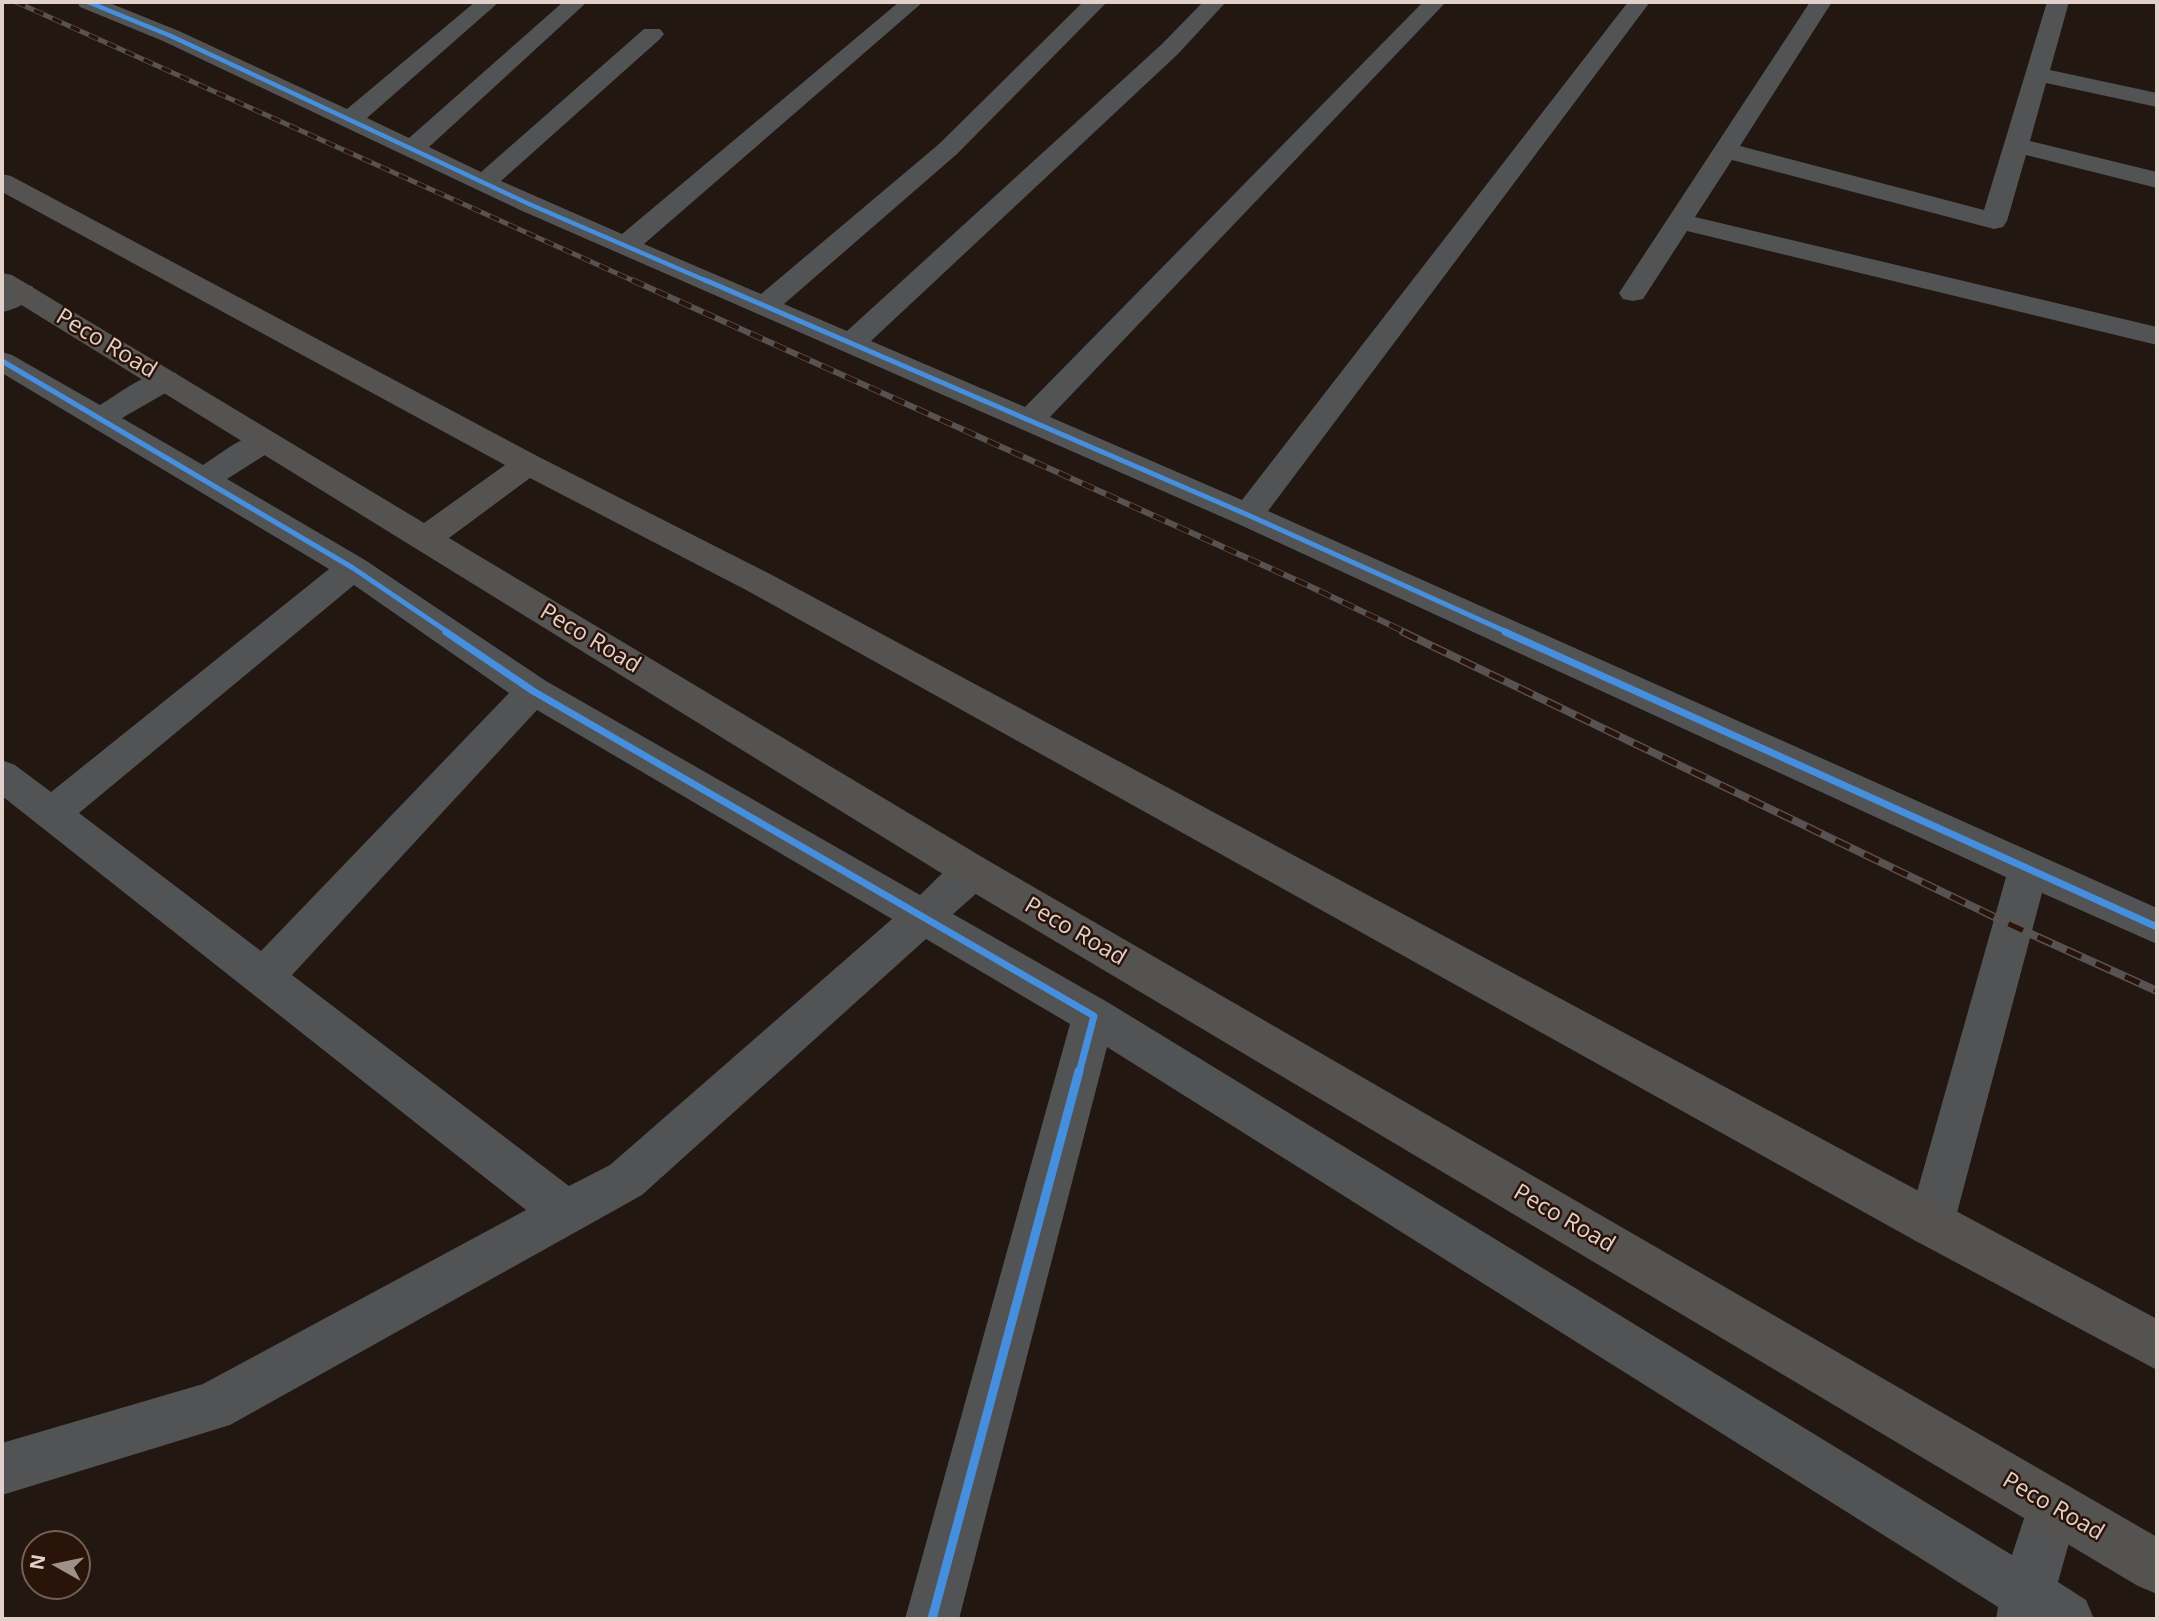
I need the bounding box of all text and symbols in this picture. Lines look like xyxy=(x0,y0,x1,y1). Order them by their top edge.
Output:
street label: Peco Road xyxy=(51,303,161,385)
street label: Peco Road xyxy=(535,598,645,680)
street label: Peco Road xyxy=(1019,892,1131,972)
street label: Peco Road xyxy=(1508,1179,1620,1259)
street label: Peco Road xyxy=(1997,1467,2109,1547)
north arrow xyxy=(21,1530,91,1600)
text: N xyxy=(23,1552,51,1572)

